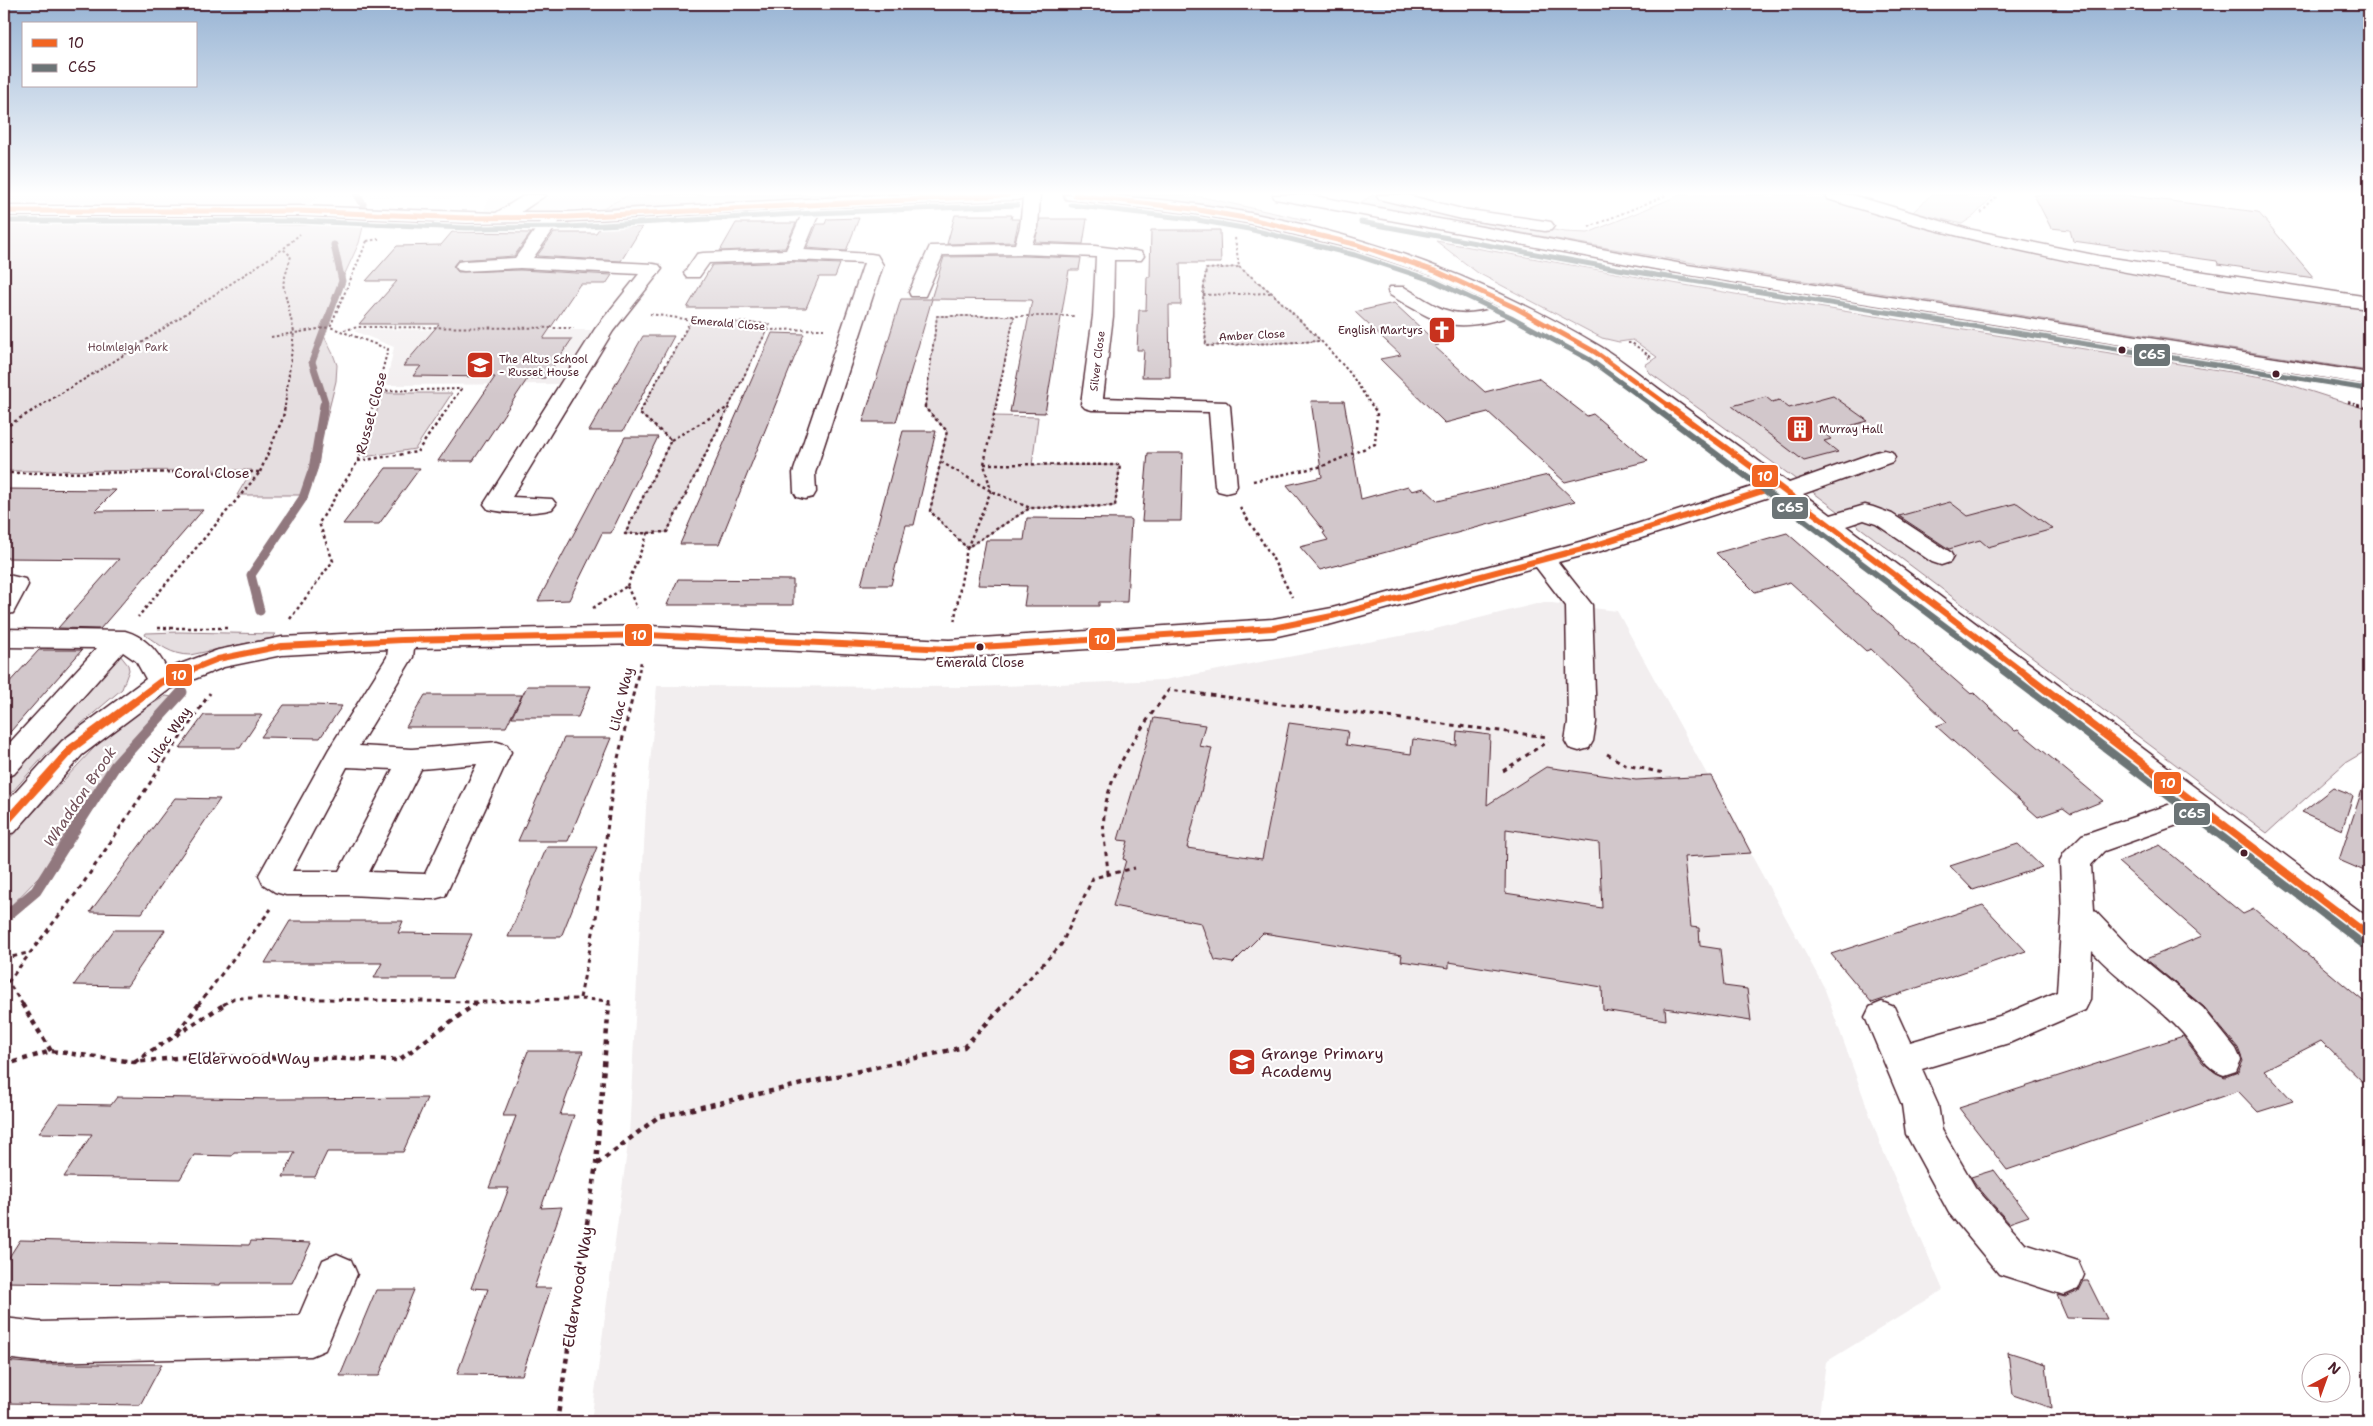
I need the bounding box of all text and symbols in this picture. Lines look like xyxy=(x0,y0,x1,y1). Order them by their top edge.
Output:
legend xyxy=(22,22,198,88)
text: 10 xyxy=(68,33,84,53)
text: C65 xyxy=(68,57,96,77)
street label: Emerald Close xyxy=(690,313,766,334)
church icon: English Martyrs xyxy=(1427,315,1457,345)
place label: English Martyrs xyxy=(1338,323,1423,338)
street label: Amber Close xyxy=(1218,326,1286,345)
street label: Silver Close xyxy=(1086,330,1109,392)
park label: Holmleigh Park xyxy=(88,340,168,355)
line badge: C65 xyxy=(2133,343,2171,367)
unlabelled marker xyxy=(2117,345,2127,355)
text: C65 xyxy=(2139,345,2166,363)
school or university icon: The Altus School - Russet House xyxy=(465,350,495,380)
place label: The Altus School - Russet House xyxy=(499,352,588,380)
unlabelled marker xyxy=(2271,369,2281,379)
street label: Russet Close xyxy=(351,370,391,456)
building icon: Murray Hall xyxy=(1785,414,1815,444)
place label: Murray Hall xyxy=(1819,422,1884,437)
street label: Coral Close xyxy=(174,464,250,482)
line badge: 10 xyxy=(1751,464,1779,488)
text: 10 xyxy=(1757,467,1773,485)
line badge: C65 xyxy=(1771,496,1809,520)
text: C65 xyxy=(1777,498,1804,516)
line badge: 10 xyxy=(624,623,653,647)
text: 10 xyxy=(631,626,647,644)
line badge: 10 xyxy=(1088,627,1116,651)
text: 10 xyxy=(1094,630,1110,648)
marker: Emerald Close xyxy=(975,642,985,652)
place label: Emerald Close xyxy=(936,654,1024,671)
line badge: 10 xyxy=(165,663,193,687)
street label: Lilac Way xyxy=(605,665,637,733)
text: 10 xyxy=(171,666,187,684)
street label: Lilac Way xyxy=(143,703,195,767)
water label: Whaddon Brook xyxy=(39,743,121,851)
line badge: 10 xyxy=(2153,771,2182,795)
text: 10 xyxy=(2160,774,2176,792)
line badge: C65 xyxy=(2173,802,2211,826)
text: C65 xyxy=(2179,804,2206,822)
unlabelled marker xyxy=(2239,848,2249,858)
place label: Grange Primary Academy xyxy=(1261,1043,1384,1082)
school or university icon: Grange Primary Academy xyxy=(1227,1047,1257,1077)
street label: Elderwood Way xyxy=(188,1048,310,1069)
street label: Elderwood Way xyxy=(558,1225,597,1349)
north arrow xyxy=(2300,1354,2350,1404)
text: N xyxy=(2324,1358,2345,1379)

